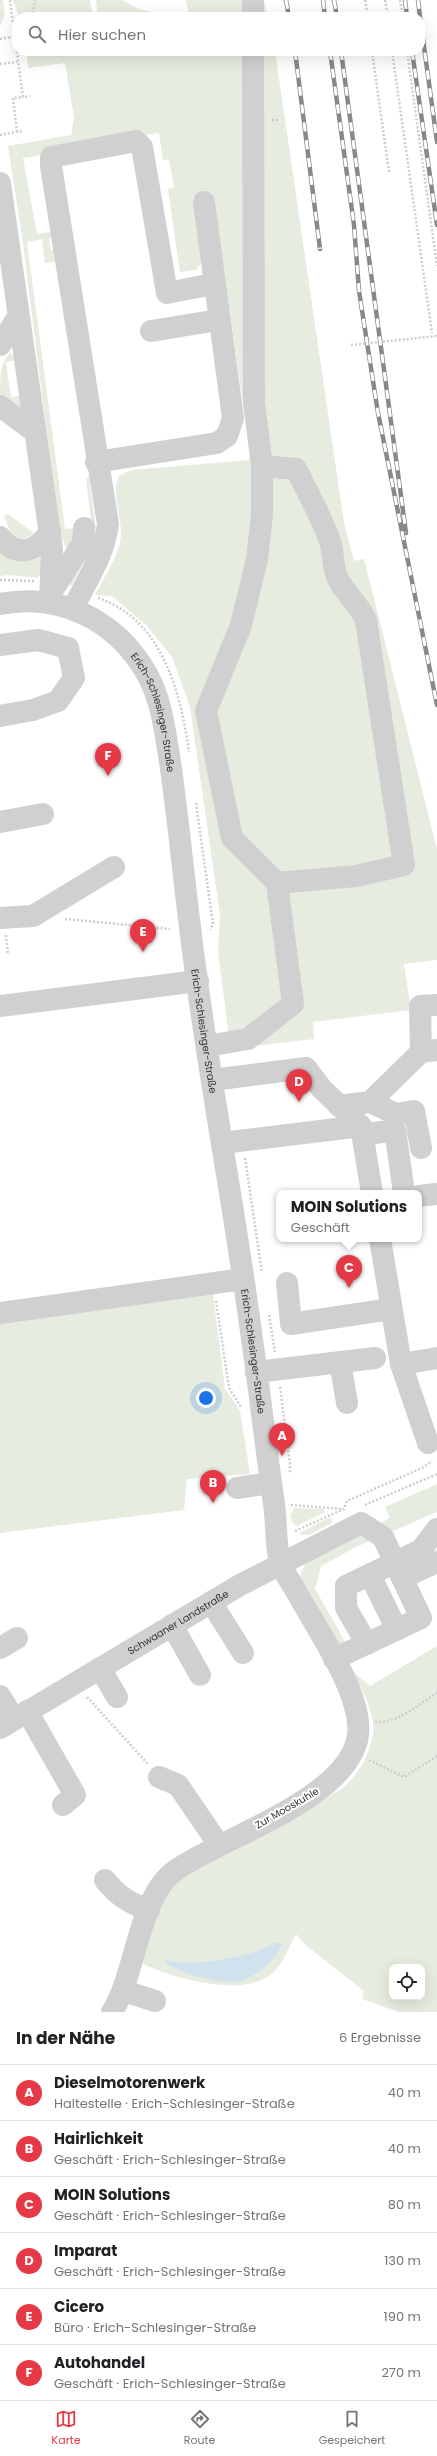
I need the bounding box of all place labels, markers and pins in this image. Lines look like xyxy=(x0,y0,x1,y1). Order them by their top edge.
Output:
pin: F xyxy=(95,743,121,776)
pin: E xyxy=(130,919,156,952)
pin: D xyxy=(286,1069,312,1102)
pin: C xyxy=(336,1255,362,1288)
pin: A xyxy=(269,1423,295,1456)
pin: B xyxy=(200,1470,226,1503)

